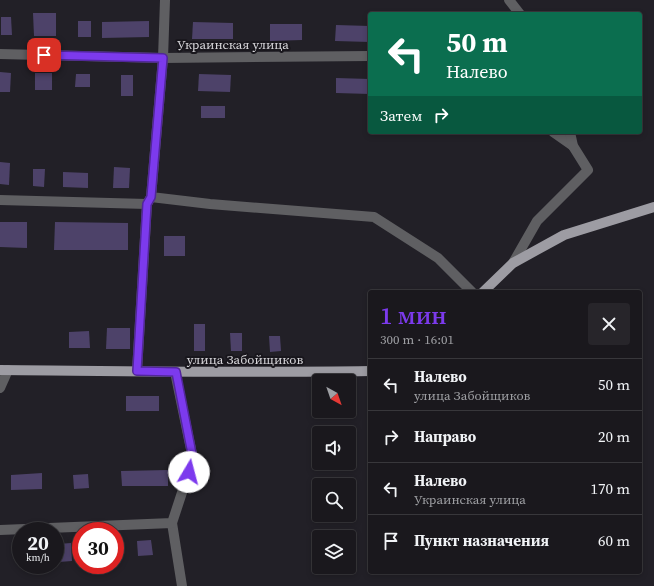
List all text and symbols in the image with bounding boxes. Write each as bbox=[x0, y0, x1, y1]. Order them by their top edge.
text: 50 m bbox=[446, 23, 508, 61]
icon: left bbox=[380, 28, 432, 80]
street label: Украинская улица bbox=[177, 36, 289, 53]
pin bbox=[27, 38, 61, 72]
icon: arrive bbox=[33, 44, 55, 66]
text: Налево bbox=[446, 59, 508, 84]
icon: right bbox=[430, 104, 452, 126]
text: Затем bbox=[380, 105, 422, 126]
text: 1 мин bbox=[380, 299, 447, 332]
button: close bbox=[588, 303, 630, 345]
text: 300 m · 16:01 bbox=[380, 331, 454, 348]
street label: улица Забойщиков bbox=[187, 351, 303, 368]
text: Налево bbox=[414, 366, 467, 387]
north arrow bbox=[312, 374, 356, 418]
map controls bbox=[312, 374, 356, 574]
icon: left bbox=[380, 374, 402, 396]
text: 50 m bbox=[598, 374, 630, 395]
text: улица Забойщиков bbox=[414, 387, 530, 404]
button: sound bbox=[312, 426, 356, 470]
icon: right bbox=[380, 426, 402, 448]
text: Направо bbox=[414, 426, 476, 447]
text: 20 m bbox=[598, 426, 630, 447]
position arrow bbox=[168, 451, 210, 493]
text: Налево bbox=[414, 470, 467, 491]
button: search bbox=[312, 478, 356, 522]
icon: left bbox=[380, 478, 402, 500]
text: 170 m bbox=[590, 478, 630, 499]
text: Украинская улица bbox=[414, 491, 526, 508]
speed limit sign: 30 bbox=[72, 522, 124, 574]
text: 20 bbox=[27, 529, 49, 557]
button: layers bbox=[312, 530, 356, 574]
icon: arrive bbox=[380, 530, 402, 552]
text: Пункт назначения bbox=[414, 530, 549, 551]
text: 60 m bbox=[598, 530, 630, 551]
text: km/h bbox=[26, 551, 50, 564]

